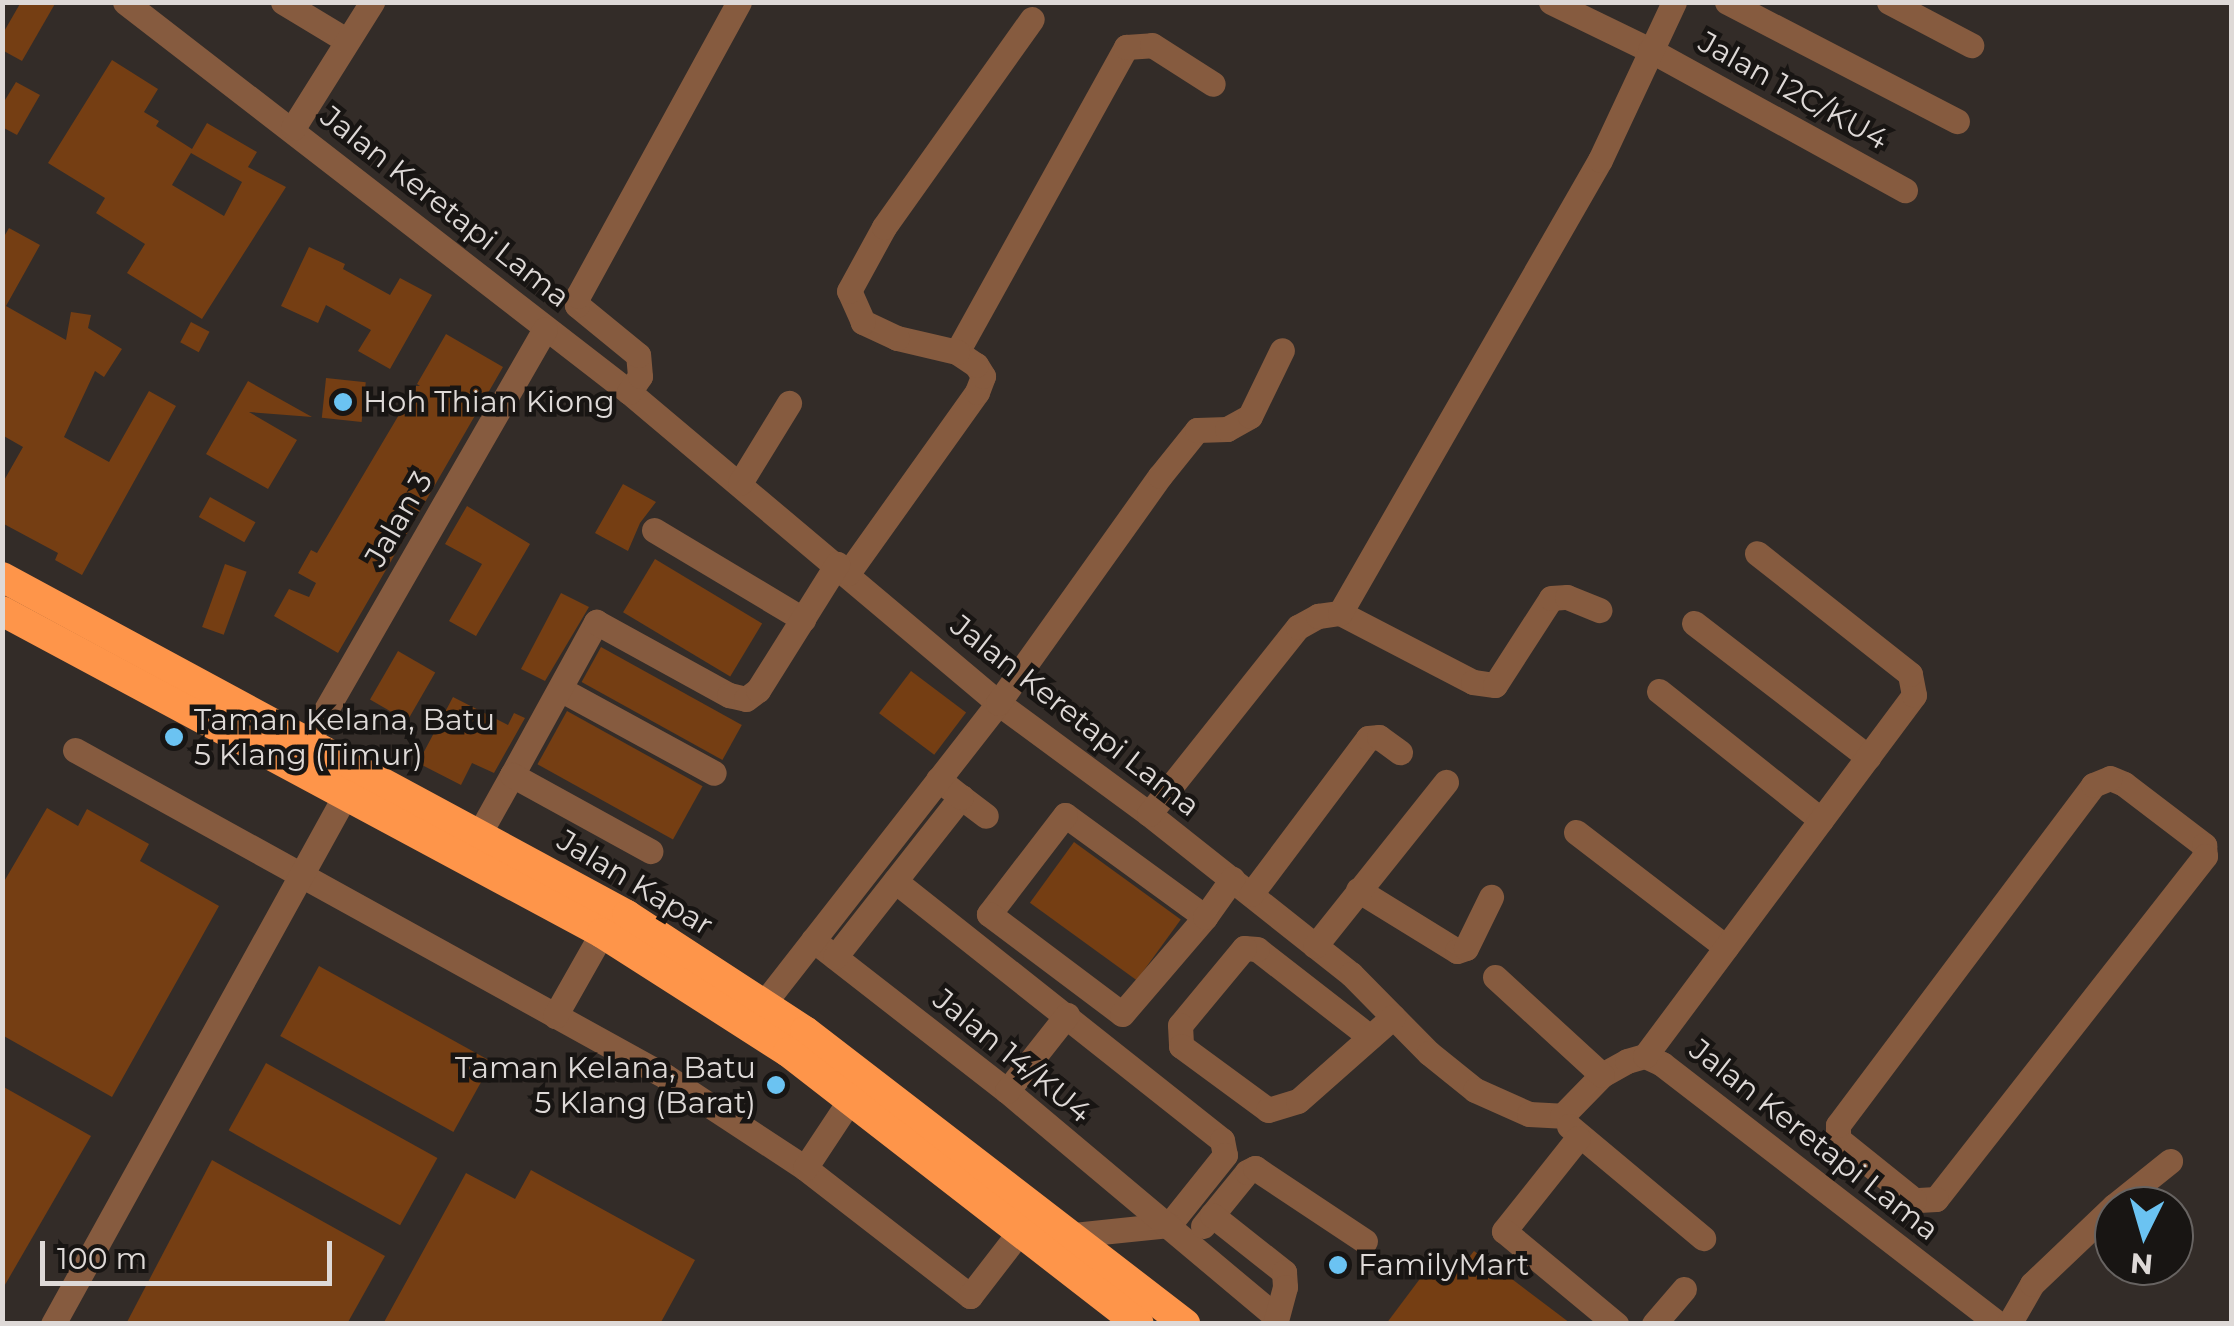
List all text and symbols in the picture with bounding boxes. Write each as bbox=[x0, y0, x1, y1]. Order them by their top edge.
street label: Jalan 12C/KU4 bbox=[1692, 24, 1894, 158]
street label: Jalan Keretapi Lama bbox=[314, 99, 576, 315]
place label: Hoh Thian Kiong bbox=[363, 384, 615, 420]
marker: Hoh Thian Kiong bbox=[332, 391, 354, 413]
street label: Jalan 3 bbox=[358, 465, 440, 573]
street label: Jalan Keretapi Lama bbox=[944, 608, 1206, 824]
place label: Taman Kelana, Batu 5 Klang (Timur) bbox=[194, 702, 495, 772]
marker: Taman Kelana, Batu 5 Klang (Timur) bbox=[163, 726, 185, 748]
street label: Jalan Kapar bbox=[551, 822, 719, 944]
street label: Jalan 14/KU4 bbox=[926, 981, 1098, 1131]
street label: Jalan Keretapi Lama bbox=[1683, 1032, 1945, 1248]
place label: Taman Kelana, Batu 5 Klang (Barat) bbox=[455, 1050, 756, 1120]
marker: Taman Kelana, Batu 5 Klang (Barat) bbox=[765, 1074, 787, 1096]
north arrow bbox=[2094, 1186, 2194, 1286]
scale bar bbox=[45, 1221, 338, 1283]
text: 100 m bbox=[57, 1240, 147, 1277]
text: N bbox=[2129, 1246, 2154, 1282]
place label: FamilyMart bbox=[1358, 1247, 1529, 1283]
marker: FamilyMart bbox=[1327, 1254, 1349, 1276]

